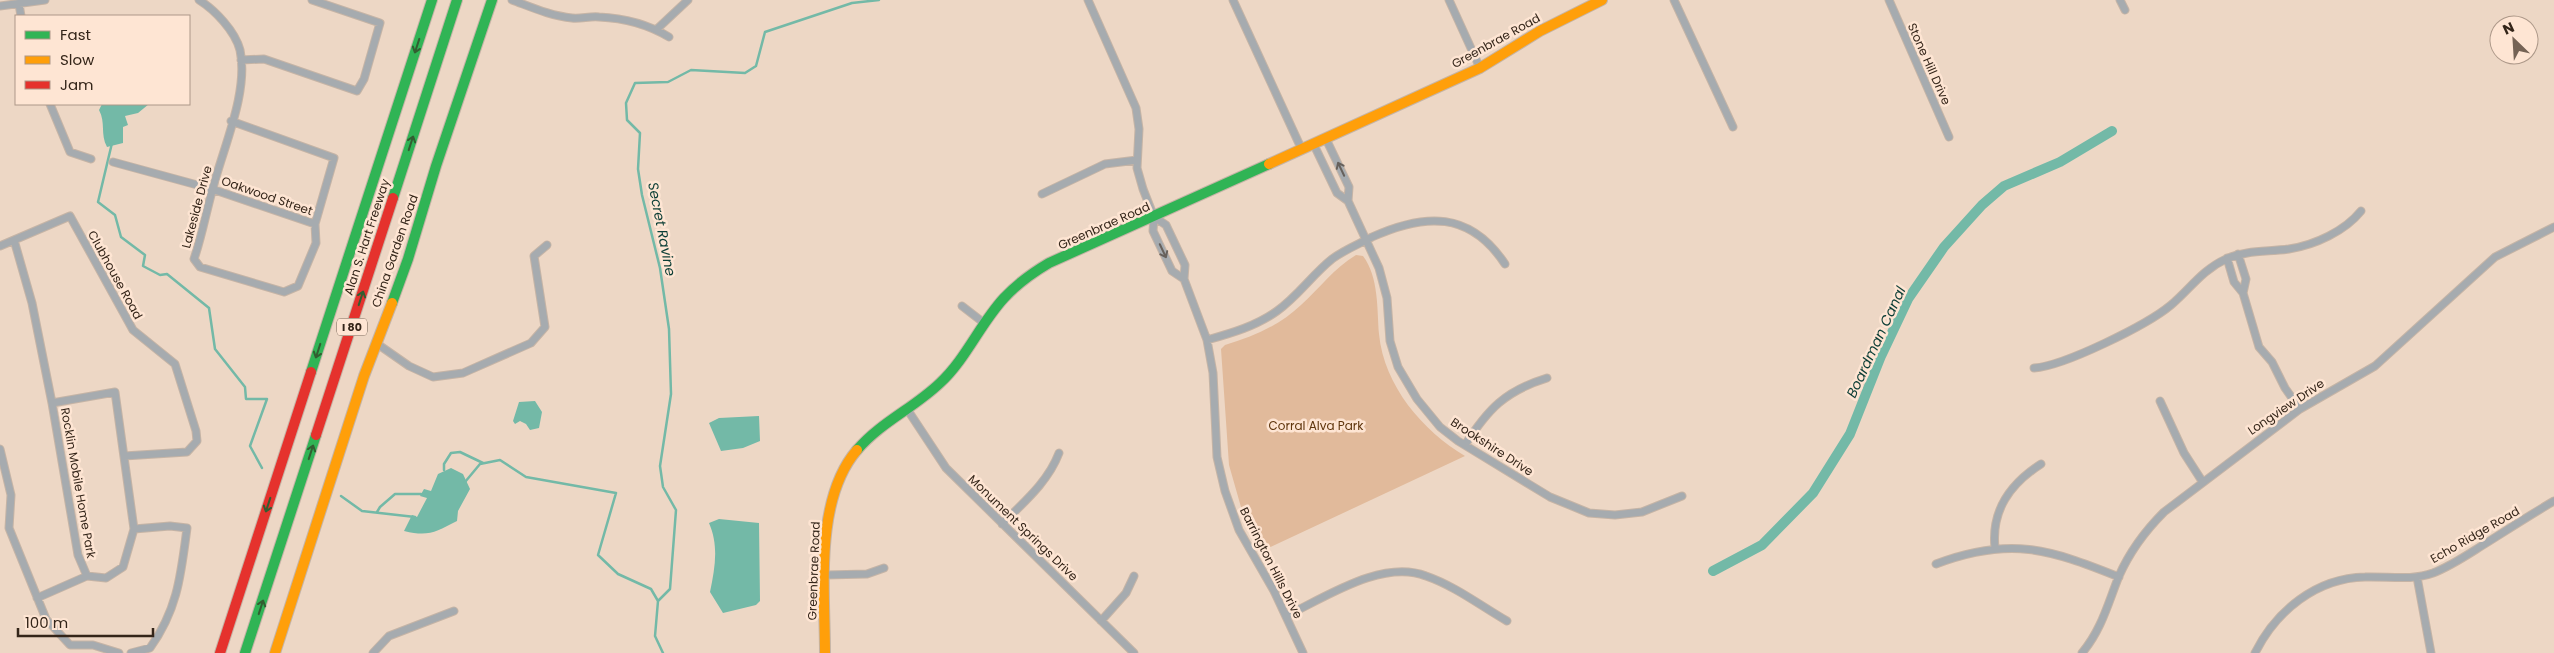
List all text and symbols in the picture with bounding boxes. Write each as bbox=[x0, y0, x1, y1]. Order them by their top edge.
street label: Greenbrae Road bbox=[1448, 9, 1543, 72]
legend bbox=[15, 15, 190, 105]
north arrow bbox=[2489, 15, 2539, 65]
text: N bbox=[2500, 17, 2518, 40]
street label: Stone Hill Drive bbox=[1904, 20, 1955, 107]
text: Fast bbox=[60, 24, 91, 45]
one-way arrow bbox=[412, 38, 421, 54]
text: Slow bbox=[60, 49, 95, 70]
text: Jam bbox=[60, 74, 94, 95]
one-way arrow bbox=[407, 136, 416, 151]
one-way arrow bbox=[1336, 162, 1345, 177]
street label: Lakeside Drive bbox=[177, 164, 216, 250]
street label: Oakwood Street bbox=[219, 172, 315, 219]
street label: Alan S. Hart Freeway bbox=[340, 176, 393, 297]
water label: Secret Ravine bbox=[643, 180, 681, 278]
street label: China Garden Road bbox=[367, 192, 422, 310]
street label: Greenbrae Road bbox=[1055, 198, 1152, 253]
street label: Clubhouse Road bbox=[84, 227, 147, 322]
one-way arrow bbox=[1158, 243, 1168, 258]
water label: Boardman Canal bbox=[1841, 283, 1911, 401]
one-way arrow bbox=[357, 290, 366, 306]
road number: I 80 bbox=[337, 318, 367, 336]
one-way arrow bbox=[313, 342, 323, 358]
street label: Longview Drive bbox=[2244, 375, 2327, 438]
street label: Rocklin Mobile Home Park bbox=[57, 406, 100, 560]
street label: Brookshire Drive bbox=[1448, 413, 1537, 480]
park label: Corral Alva Park bbox=[1269, 417, 1364, 434]
one-way arrow bbox=[306, 444, 316, 460]
street label: Monument Springs Drive bbox=[965, 471, 1082, 585]
one-way arrow bbox=[263, 497, 273, 513]
street label: Echo Ridge Road bbox=[2427, 502, 2522, 567]
street label: Barrington Hills Drive bbox=[1236, 504, 1307, 621]
street label: Greenbrae Road bbox=[803, 521, 824, 621]
one-way arrow bbox=[256, 599, 266, 615]
scale bar bbox=[18, 606, 152, 638]
text: 100 m bbox=[25, 612, 68, 633]

